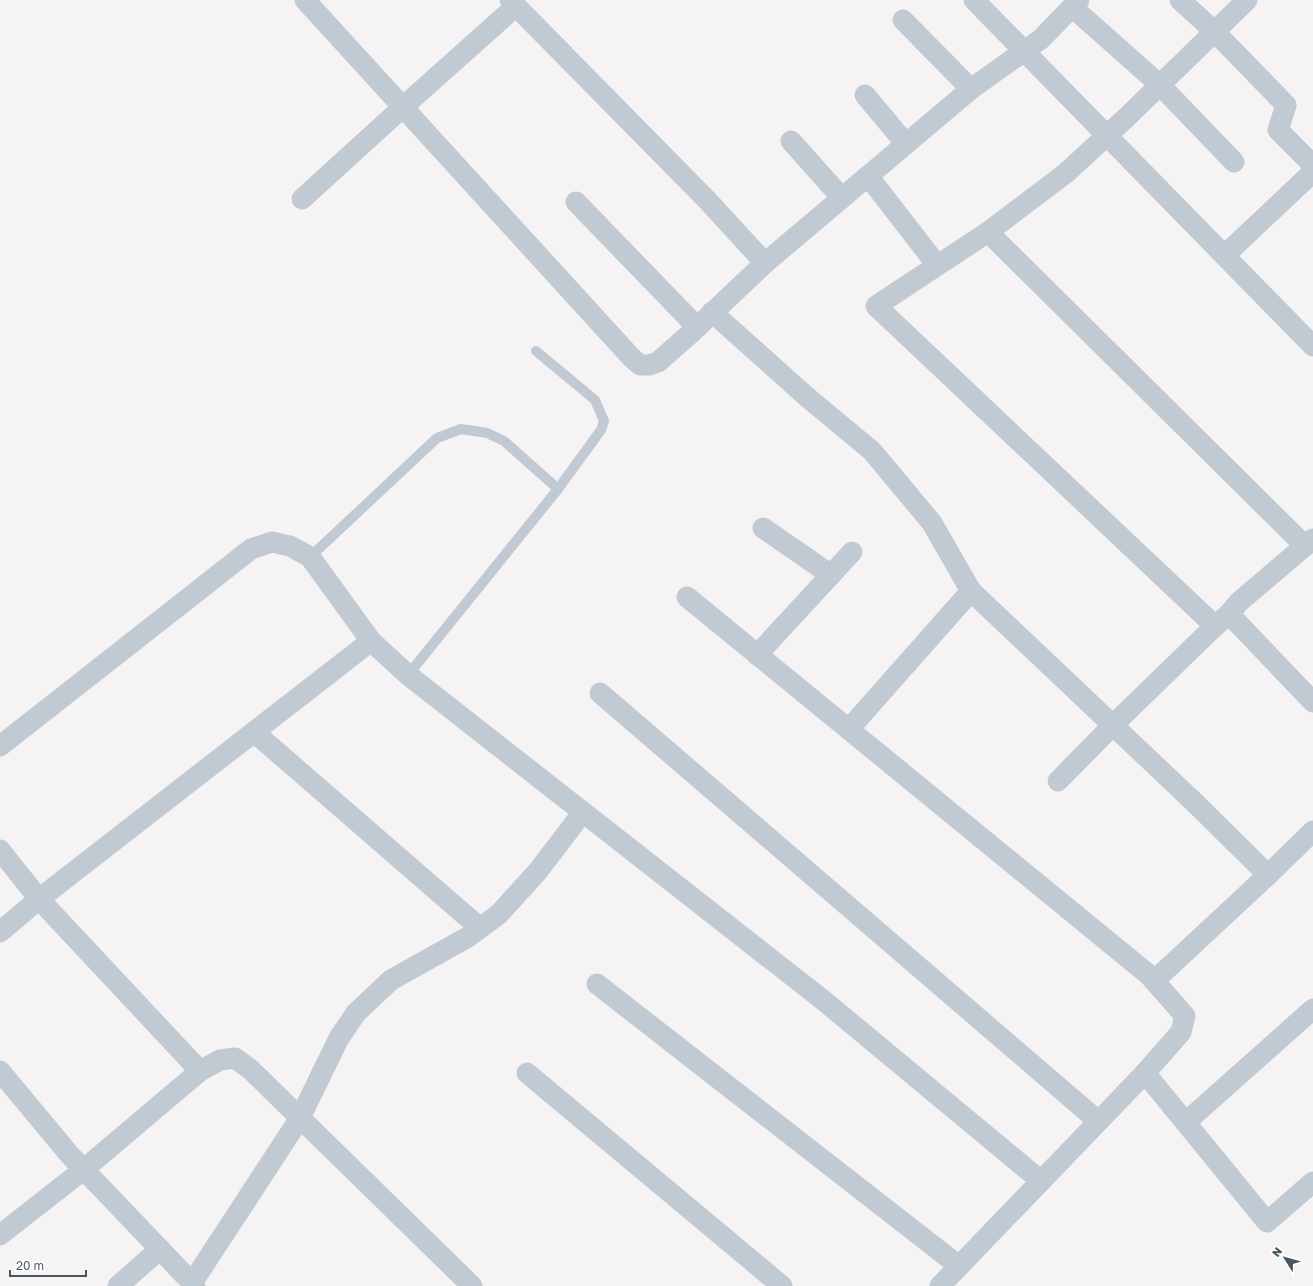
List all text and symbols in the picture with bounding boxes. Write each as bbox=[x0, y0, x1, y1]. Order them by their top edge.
north arrow bbox=[1265, 1238, 1305, 1278]
text: N bbox=[1269, 1244, 1284, 1259]
scale bar bbox=[10, 1252, 86, 1278]
text: 20 m bbox=[16, 1258, 44, 1273]

